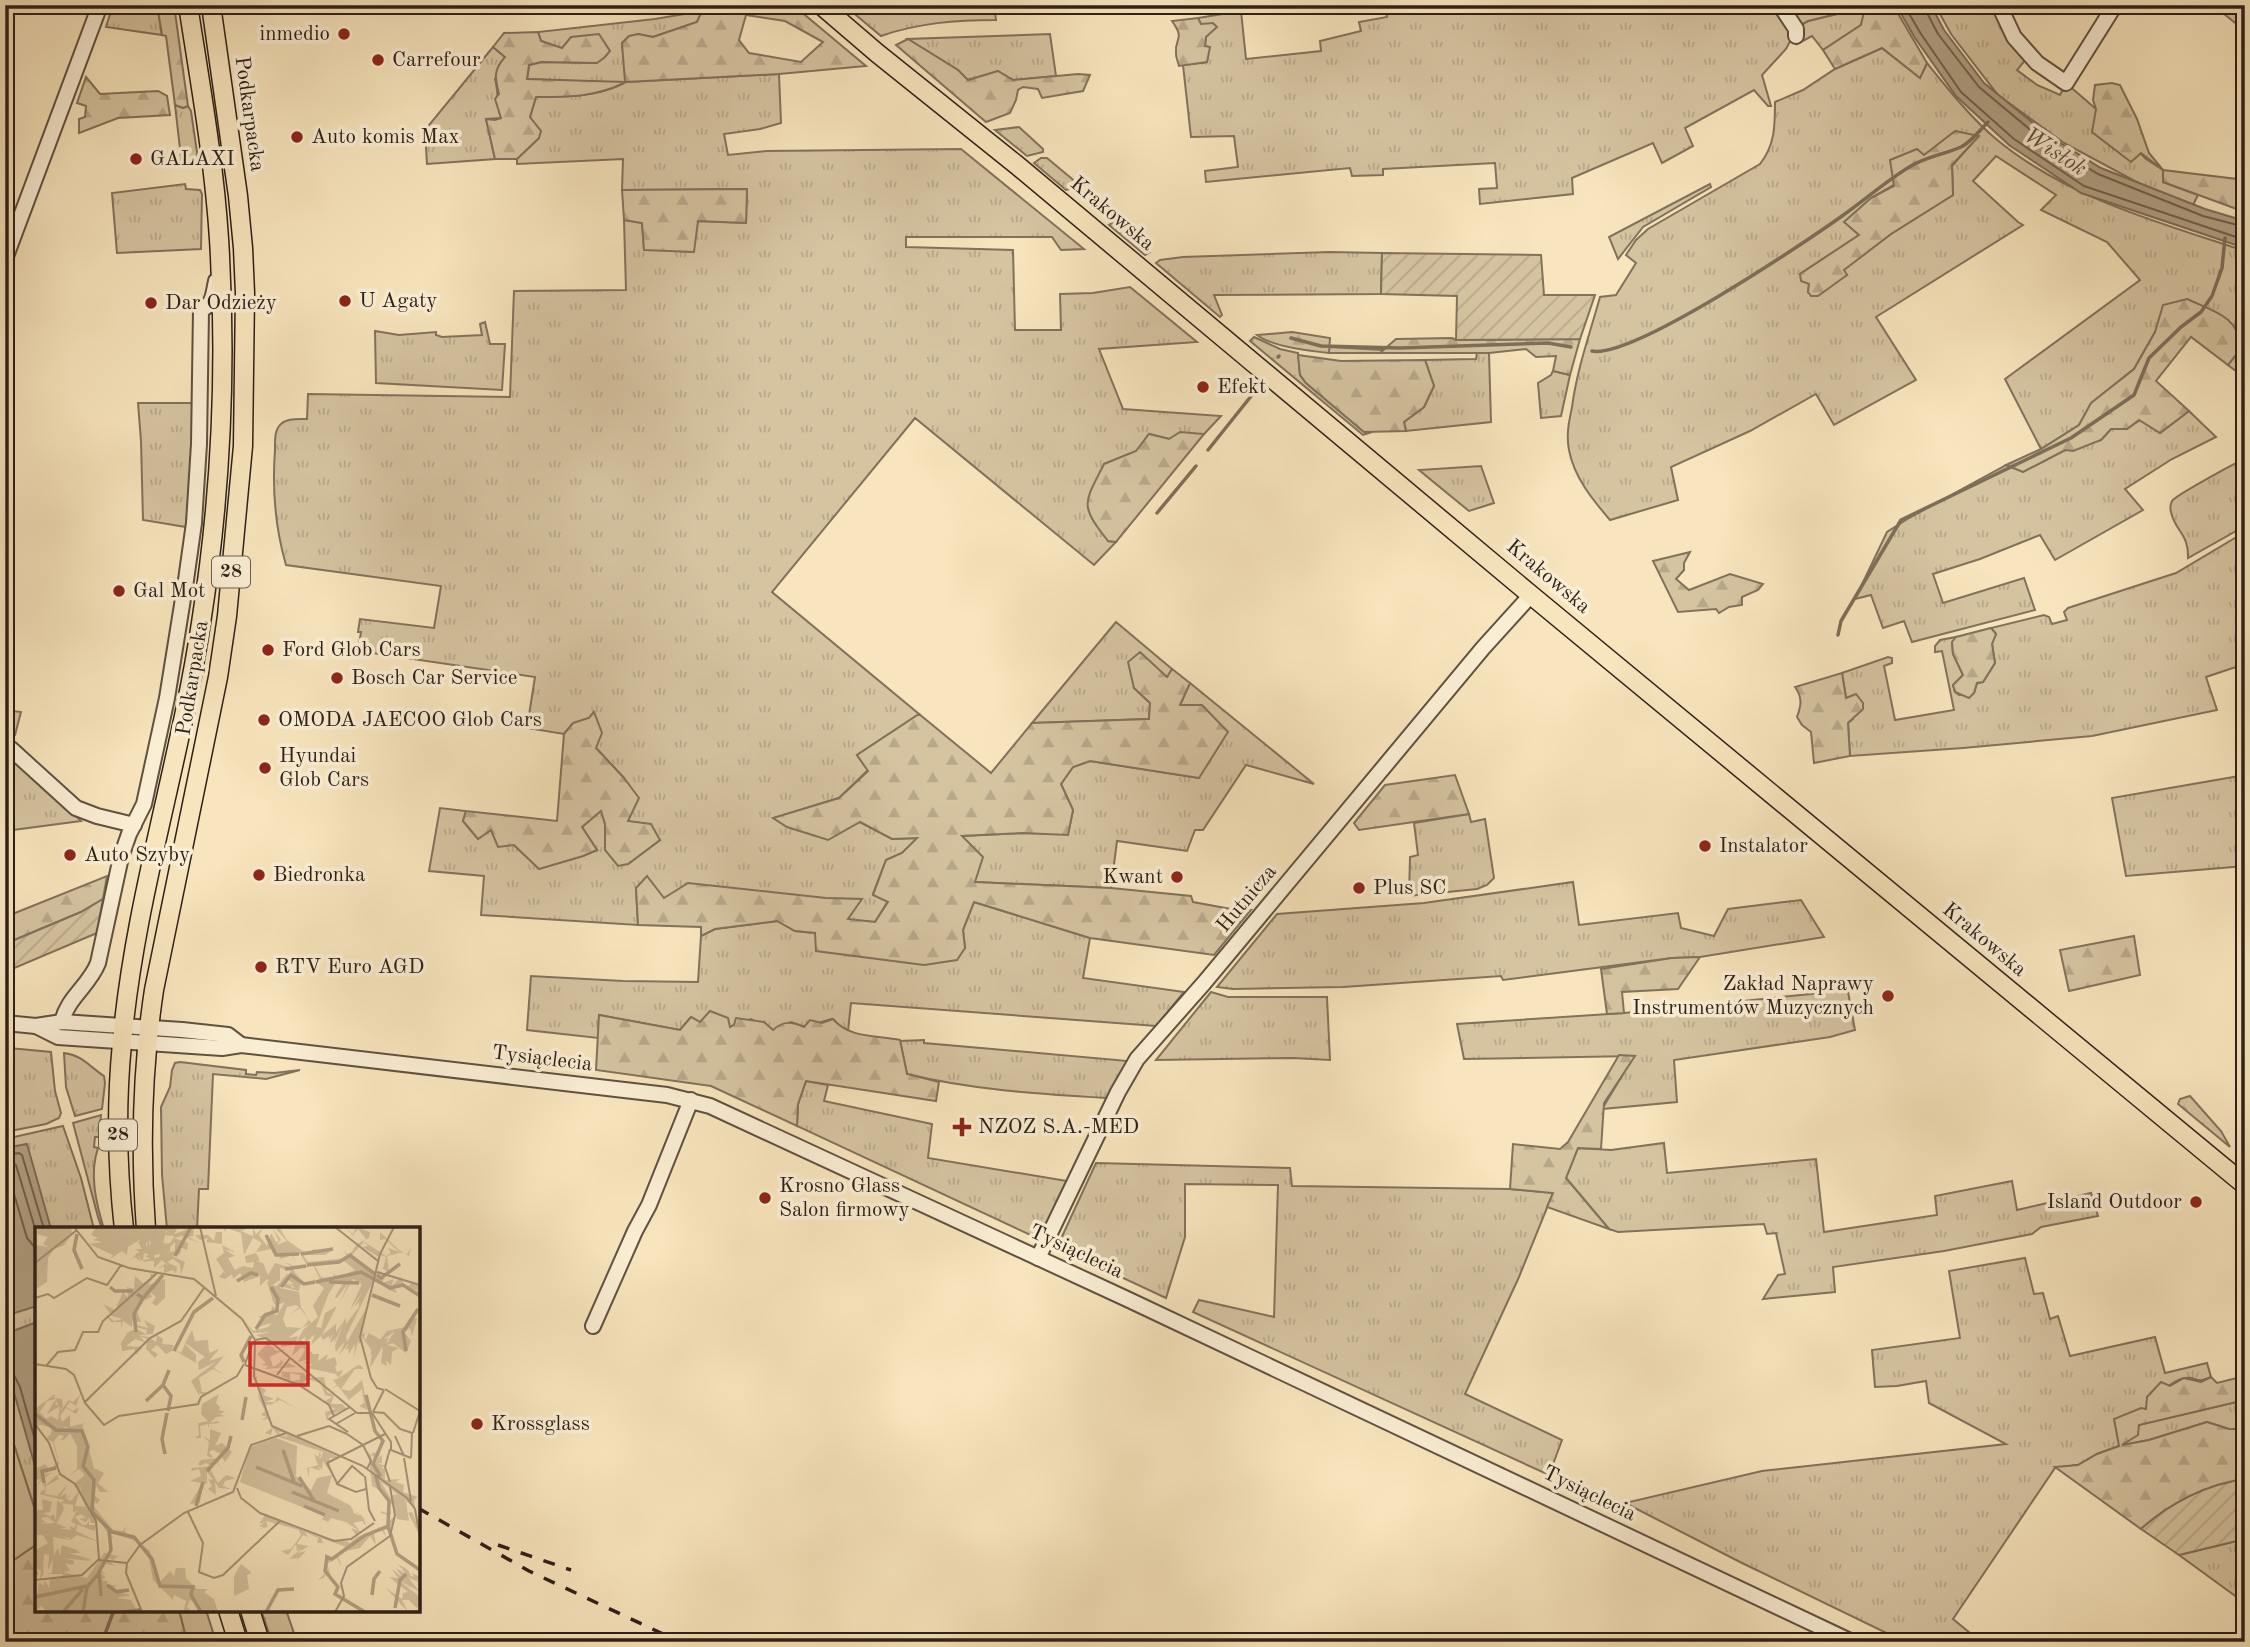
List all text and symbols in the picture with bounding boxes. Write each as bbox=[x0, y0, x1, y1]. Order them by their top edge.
place label: inmedio bbox=[260, 24, 330, 45]
marker: inmedio bbox=[336, 26, 352, 42]
place label: Carrefour bbox=[392, 50, 481, 71]
marker: Carrefour bbox=[370, 52, 386, 68]
street label: Podkarpacka bbox=[231, 55, 267, 173]
water label: Wisłok bbox=[2019, 123, 2091, 181]
place label: Auto komis Max bbox=[311, 127, 460, 148]
marker: Auto komis Max bbox=[289, 129, 305, 145]
place label: GALAXI bbox=[150, 149, 235, 170]
marker: GALAXI bbox=[128, 151, 144, 167]
street label: Krakowska bbox=[1066, 173, 1158, 255]
place label: U Agaty bbox=[359, 291, 438, 312]
place label: Dar Odzieży bbox=[165, 293, 277, 314]
marker: U Agaty bbox=[337, 293, 353, 309]
marker: Dar Odzieży bbox=[143, 295, 159, 311]
place label: Efekt bbox=[1217, 377, 1266, 398]
marker: Efekt bbox=[1195, 379, 1211, 395]
street label: Krakowska bbox=[1502, 536, 1594, 618]
road number: 28 bbox=[212, 556, 250, 587]
place label: Gal Mot bbox=[133, 581, 205, 602]
marker: Gal Mot bbox=[111, 583, 127, 599]
street label: Podkarpacka bbox=[174, 619, 212, 737]
place label: Ford Glob Cars bbox=[282, 640, 421, 661]
marker: Ford Glob Cars bbox=[260, 642, 276, 658]
place label: Bosch Car Service bbox=[351, 668, 517, 689]
marker: Bosch Car Service bbox=[329, 670, 345, 686]
place label: OMODA JAECOO Glob Cars bbox=[278, 710, 542, 731]
marker: OMODA JAECOO Glob Cars bbox=[256, 712, 272, 728]
place label: Hyundai Glob Cars bbox=[279, 746, 369, 791]
marker: Hyundai Glob Cars bbox=[257, 760, 273, 776]
place label: Instalator bbox=[1719, 836, 1808, 857]
marker: Instalator bbox=[1697, 838, 1713, 854]
place label: Auto Szyby bbox=[84, 845, 190, 866]
marker: Auto Szyby bbox=[62, 847, 78, 863]
street label: Hutnicza bbox=[1213, 861, 1281, 937]
place label: Biedronka bbox=[273, 865, 365, 886]
marker: Biedronka bbox=[251, 867, 267, 883]
place label: Kwant bbox=[1102, 867, 1163, 888]
marker: Kwant bbox=[1169, 869, 1185, 885]
place label: Plus SC bbox=[1373, 878, 1446, 899]
marker: Plus SC bbox=[1351, 880, 1367, 896]
street label: Krakowska bbox=[1938, 899, 2030, 981]
place label: RTV Euro AGD bbox=[275, 957, 424, 978]
marker: RTV Euro AGD bbox=[253, 959, 269, 975]
place label: Zakład Naprawy Instrumentów Muzycznych bbox=[1632, 974, 1874, 1019]
marker: Zakład Naprawy Instrumentów Muzycznych bbox=[1880, 988, 1896, 1004]
street label: Tysiąclecia bbox=[491, 1042, 593, 1076]
marker: NZOZ S.A.-MED bbox=[952, 1117, 972, 1137]
place label: NZOZ S.A.-MED bbox=[978, 1117, 1139, 1138]
road number: 28 bbox=[99, 1120, 137, 1150]
place label: Krosno Glass Salon firmowy bbox=[779, 1176, 910, 1221]
marker: Krosno Glass Salon firmowy bbox=[757, 1190, 773, 1206]
place label: Island Outdoor bbox=[2047, 1192, 2182, 1213]
marker: Island Outdoor bbox=[2188, 1194, 2204, 1210]
street label: Tysiąclecia bbox=[1026, 1221, 1126, 1283]
inset map bbox=[35, 1227, 420, 1612]
place label: Krossglass bbox=[491, 1414, 590, 1435]
marker: Krossglass bbox=[469, 1416, 485, 1432]
street label: Tysiąclecia bbox=[1539, 1462, 1639, 1526]

